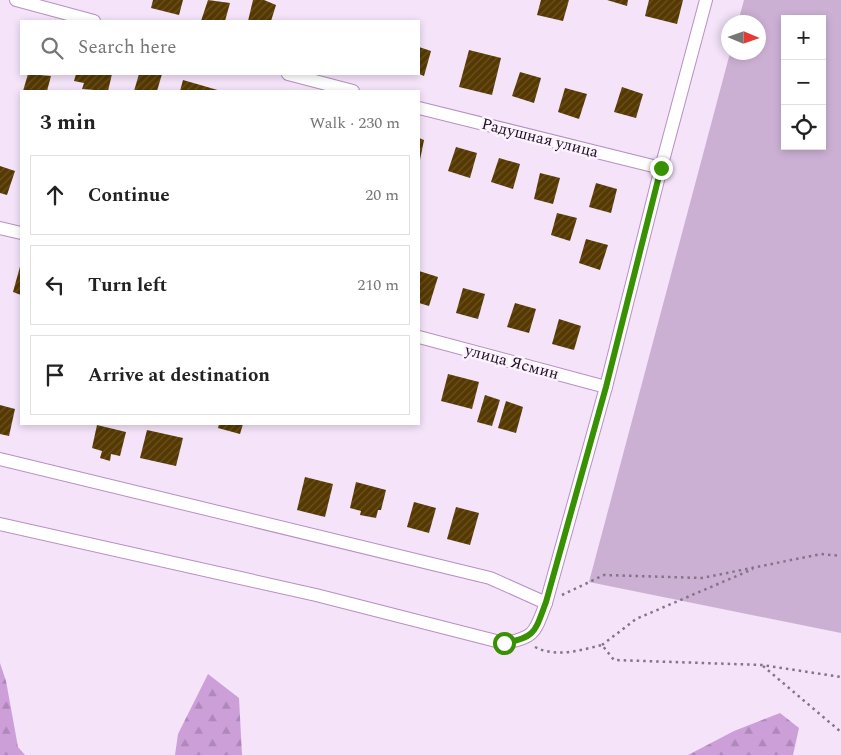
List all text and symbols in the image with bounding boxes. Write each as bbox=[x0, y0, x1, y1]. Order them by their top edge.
north arrow bbox=[721, 15, 766, 60]
map controls bbox=[781, 15, 826, 150]
button: + bbox=[781, 15, 826, 60]
search box bbox=[20, 20, 420, 75]
text: Search here bbox=[78, 33, 177, 62]
icon: search bbox=[38, 34, 66, 62]
button: − bbox=[781, 60, 826, 105]
button: locate bbox=[781, 105, 826, 150]
text: 3 min bbox=[40, 107, 96, 139]
text: Walk · 230 m bbox=[309, 111, 400, 135]
street label: Радушная улица bbox=[479, 112, 601, 164]
route end bbox=[650, 157, 673, 180]
icon: ahead bbox=[41, 181, 69, 209]
text: Continue bbox=[88, 181, 170, 210]
text: 20 m bbox=[365, 183, 399, 207]
icon: left bbox=[41, 271, 69, 299]
text: Turn left bbox=[88, 271, 167, 300]
text: 210 m bbox=[357, 273, 399, 297]
street label: улица Ясмин bbox=[461, 338, 562, 386]
icon: arrive bbox=[41, 361, 69, 389]
text: Arrive at destination bbox=[88, 361, 270, 390]
route start bbox=[493, 632, 516, 655]

